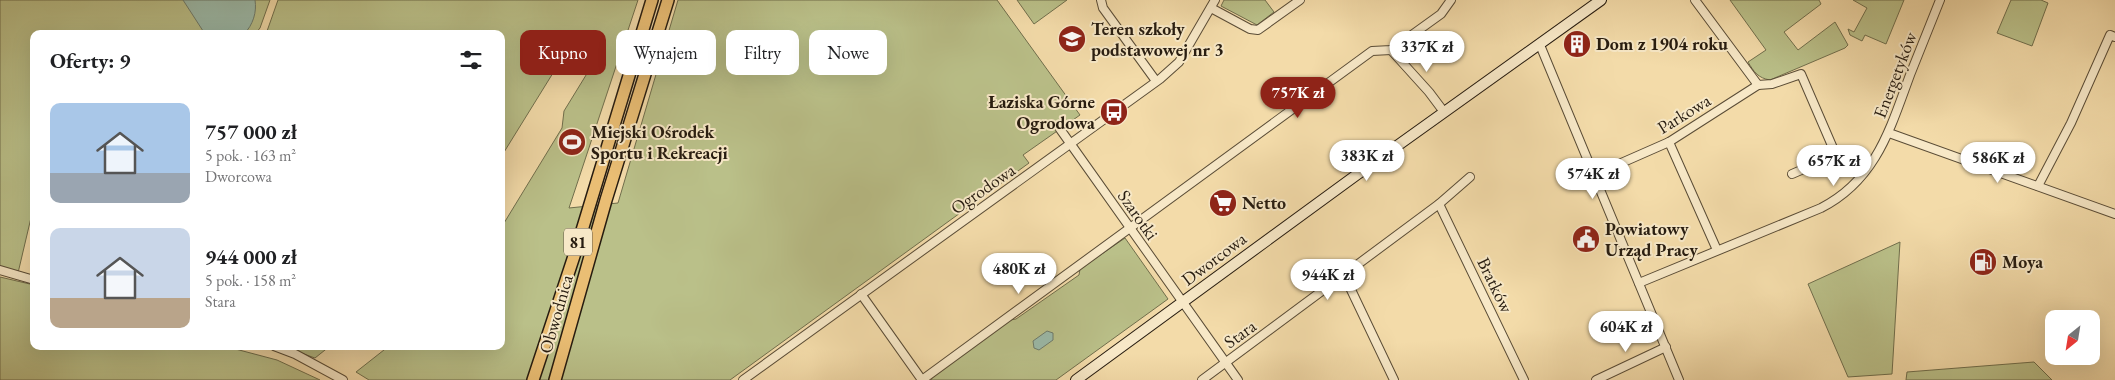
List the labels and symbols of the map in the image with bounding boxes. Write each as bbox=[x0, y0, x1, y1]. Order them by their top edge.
place label: Teren szkoły podstawowej nr 3 bbox=[1091, 17, 1224, 61]
school or university icon: Teren szkoły podstawowej nr 3 bbox=[1057, 24, 1087, 54]
street label: Energetyków bbox=[1868, 28, 1922, 121]
building icon: Dom z 1904 roku bbox=[1562, 29, 1592, 59]
pin: 337K zł bbox=[1381, 30, 1473, 73]
place label: Dom z 1904 roku bbox=[1596, 32, 1728, 55]
pin: 757K zł bbox=[1252, 76, 1344, 119]
street label: Parkowa bbox=[1653, 88, 1715, 139]
place label: Łaziska Górne Ogrodowa bbox=[988, 90, 1095, 134]
bus stop icon: Łaziska Górne Ogrodowa bbox=[1099, 97, 1129, 127]
place label: Miejski Ośrodek Sportu i Rekreacji bbox=[591, 120, 729, 164]
sports icon: Miejski Ośrodek Sportu i Rekreacji bbox=[557, 127, 587, 157]
pin: 383K zł bbox=[1321, 140, 1413, 182]
pin: 586K zł bbox=[1952, 142, 2044, 184]
pin: 657K zł bbox=[1788, 144, 1880, 187]
street label: Ogrodowa bbox=[946, 158, 1020, 219]
pin: 574K zł bbox=[1547, 158, 1639, 200]
street label: Szarotki bbox=[1113, 185, 1164, 245]
supermarket icon: Netto bbox=[1208, 188, 1238, 218]
place label: Netto bbox=[1242, 191, 1286, 214]
place label: Powiatowy Urząd Pracy bbox=[1605, 217, 1698, 261]
public building icon: Powiatowy Urząd Pracy bbox=[1571, 224, 1601, 254]
street label: Dworcowa bbox=[1177, 226, 1251, 290]
road number: 81 bbox=[564, 228, 592, 256]
fuel station icon: Moya bbox=[1968, 247, 1998, 277]
place label: Moya bbox=[2002, 250, 2043, 273]
pin: 480K zł bbox=[973, 252, 1065, 295]
street label: Bratków bbox=[1472, 253, 1519, 317]
pin: 944K zł bbox=[1282, 258, 1374, 301]
street label: Obwodnica bbox=[533, 271, 578, 356]
pin: 604K zł bbox=[1580, 310, 1672, 353]
north arrow bbox=[2045, 310, 2100, 365]
street label: Stara bbox=[1219, 314, 1261, 353]

